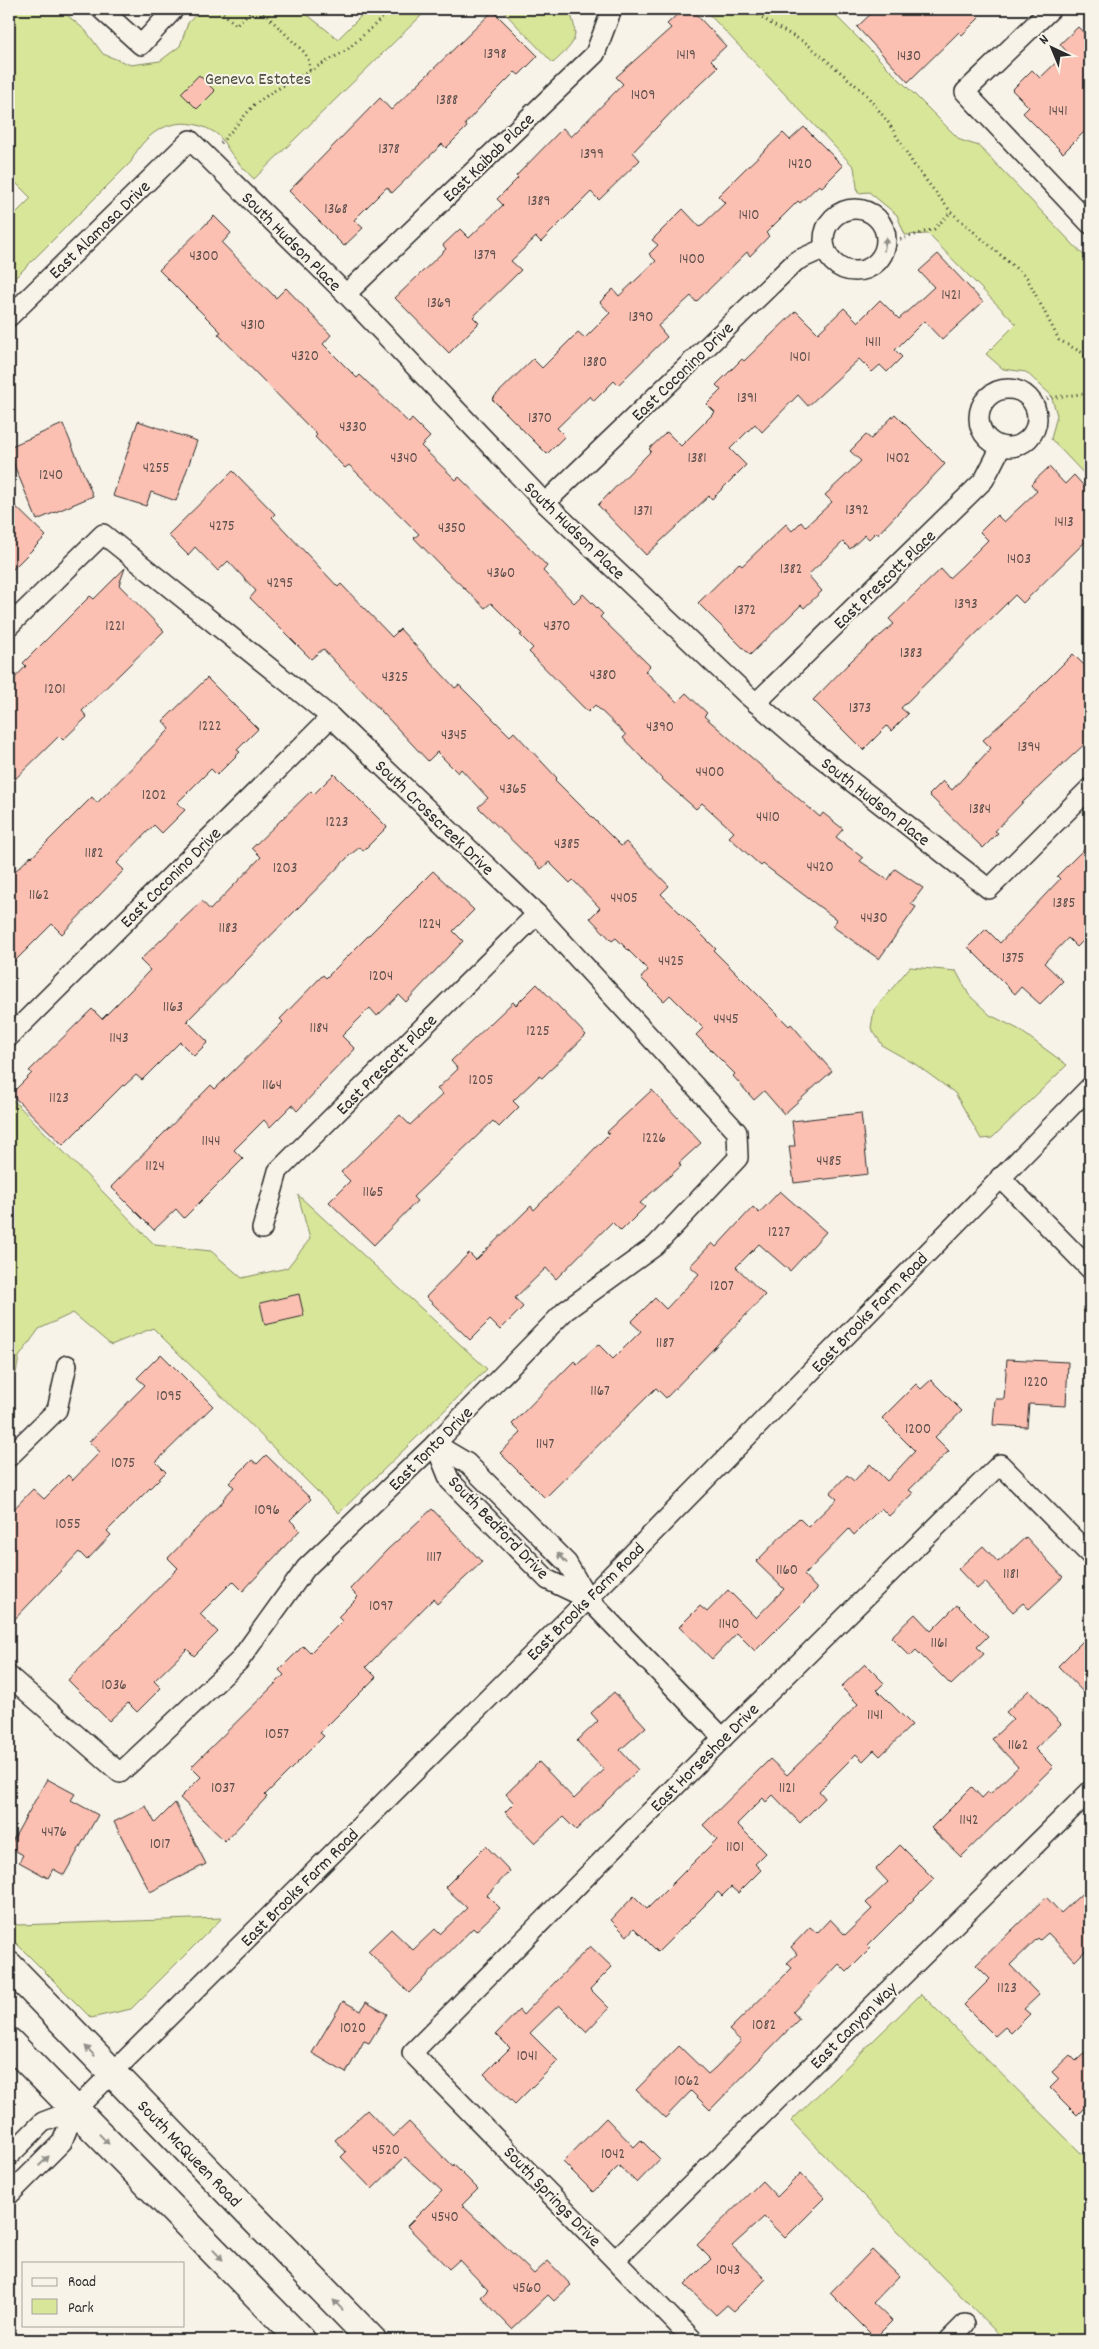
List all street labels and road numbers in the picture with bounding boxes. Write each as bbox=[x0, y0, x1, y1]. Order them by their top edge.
street label: East Kaibab Place bbox=[438, 108, 541, 209]
street label: East Alamosa Drive bbox=[44, 176, 157, 286]
street label: South Hudson Place bbox=[235, 187, 346, 298]
street label: East Coconino Drive bbox=[627, 317, 741, 428]
street label: South Hudson Place bbox=[517, 477, 630, 587]
street label: East Prescott Place bbox=[829, 525, 943, 636]
street label: South Hudson Place bbox=[815, 752, 934, 854]
street label: South Crosscreek Drive bbox=[368, 755, 499, 883]
street label: East Coconino Drive bbox=[116, 823, 228, 935]
street label: East Prescott Place bbox=[332, 1009, 444, 1122]
street label: East Brooks Farm Road bbox=[807, 1248, 935, 1379]
street label: East Tonto Drive bbox=[384, 1402, 480, 1498]
street label: South Bedford Drive bbox=[441, 1471, 553, 1586]
street label: East Brooks Farm Road bbox=[522, 1538, 652, 1668]
street label: East Horseshoe Drive bbox=[646, 1699, 766, 1819]
street label: East Brooks Farm Road bbox=[236, 1824, 366, 1954]
street label: East Canyon Way bbox=[805, 1977, 905, 2076]
street label: South McQueen Road bbox=[130, 2095, 246, 2214]
street label: South Springs Drive bbox=[497, 2142, 606, 2254]

